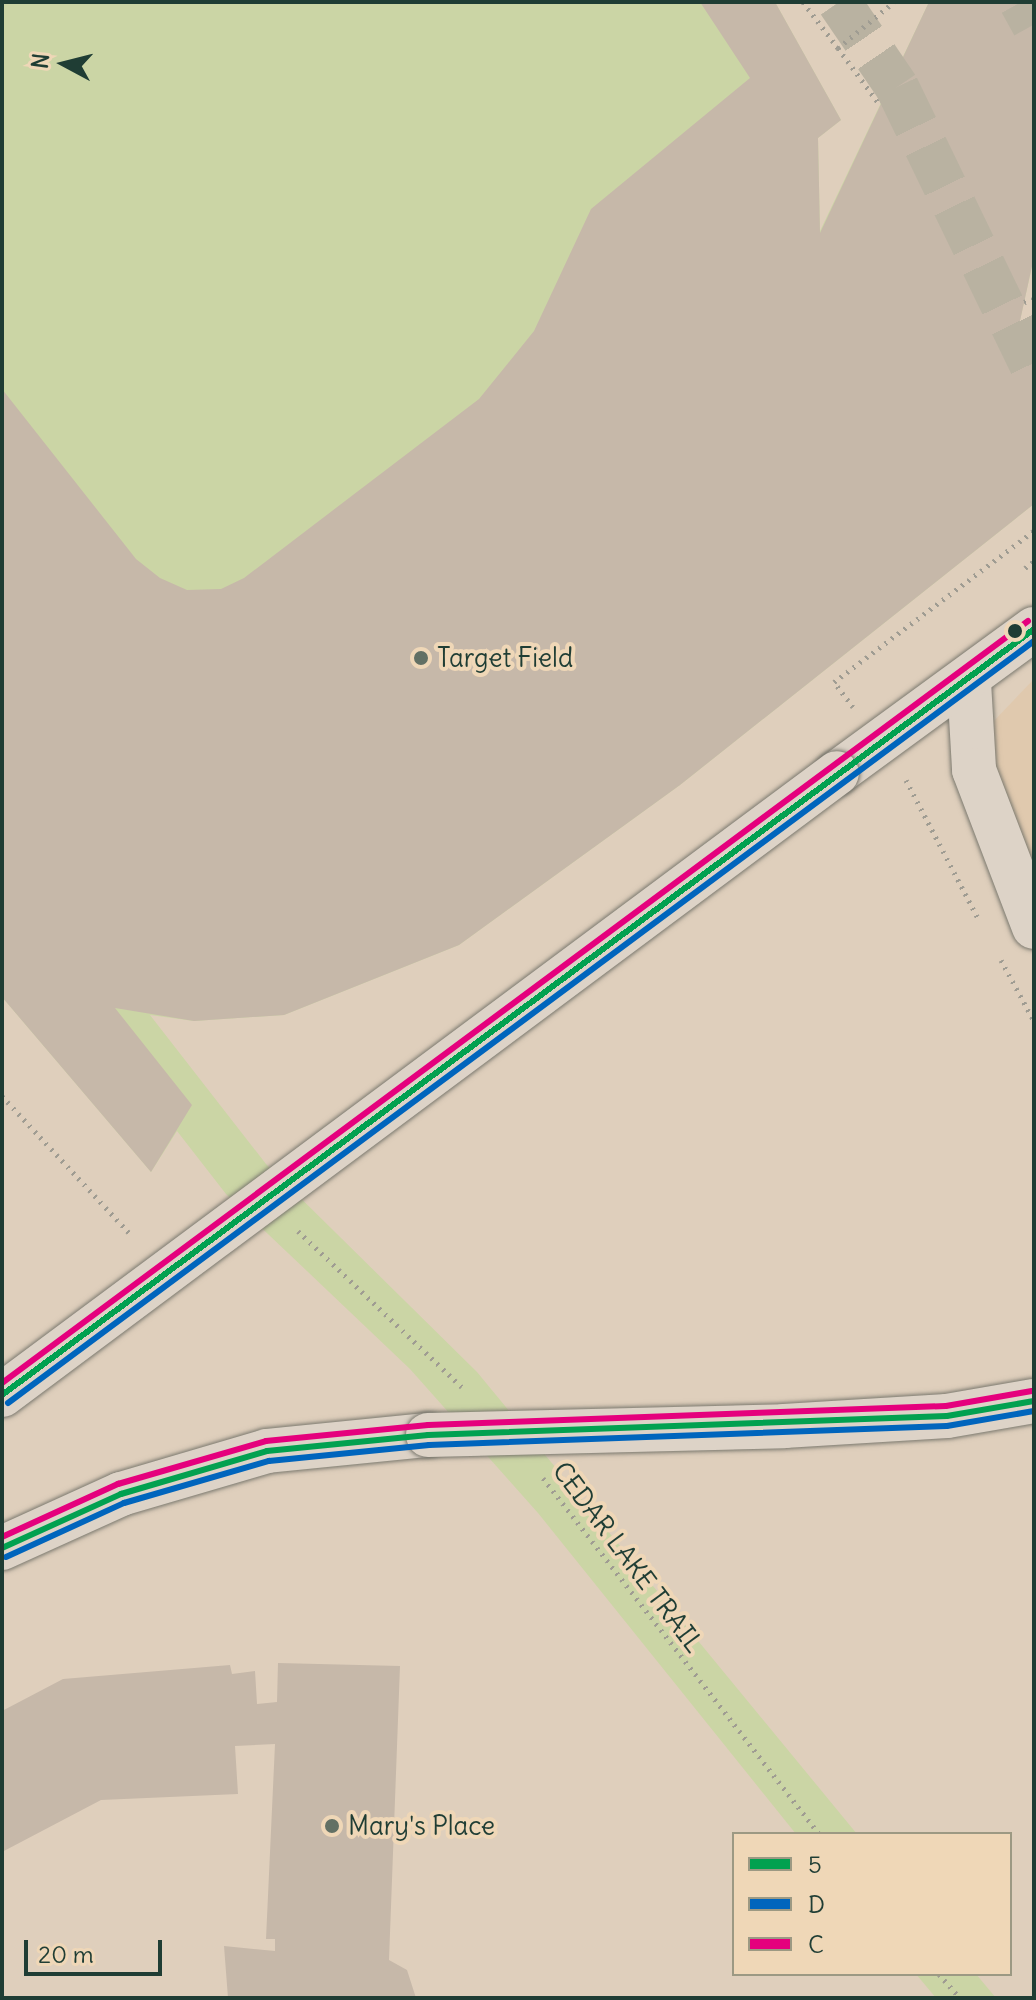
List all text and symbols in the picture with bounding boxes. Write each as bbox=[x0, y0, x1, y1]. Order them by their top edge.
north arrow bbox=[24, 24, 104, 104]
text: N bbox=[25, 52, 55, 70]
unlabelled marker bbox=[1007, 623, 1023, 639]
place label: Target Field bbox=[437, 642, 573, 674]
marker: Target Field bbox=[412, 649, 430, 667]
street label: CEDAR LAKE TRAIL bbox=[546, 1456, 710, 1658]
place label: Mary's Place bbox=[348, 1810, 495, 1842]
marker: Mary's Place bbox=[323, 1817, 341, 1835]
legend bbox=[732, 1832, 1012, 1976]
text: 5 bbox=[808, 1849, 822, 1879]
text: D bbox=[808, 1889, 825, 1919]
scale bar bbox=[28, 1924, 166, 1974]
text: C bbox=[808, 1929, 824, 1959]
text: 20 m bbox=[38, 1939, 94, 1969]

